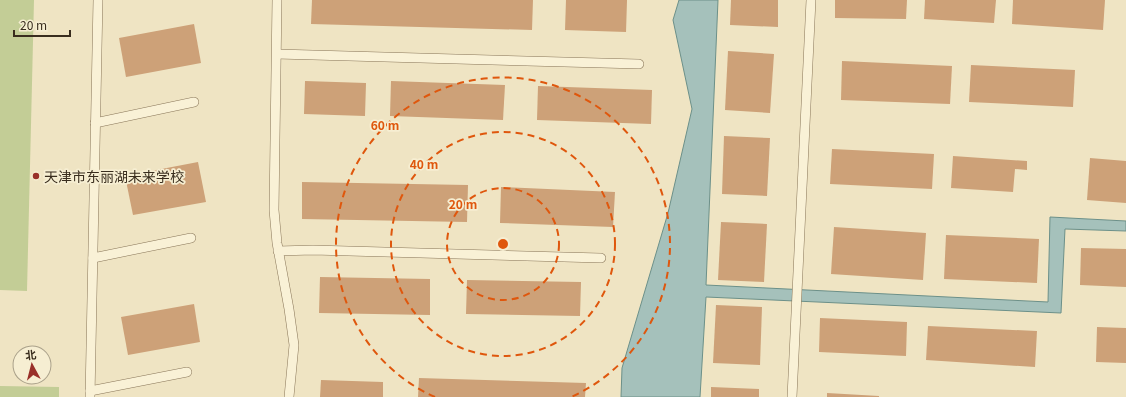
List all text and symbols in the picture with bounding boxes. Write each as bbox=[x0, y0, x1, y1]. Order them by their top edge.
scale bar bbox=[14, 12, 70, 38]
text: 20 m bbox=[20, 16, 47, 33]
text: 60 m bbox=[371, 116, 399, 133]
text: 40 m bbox=[410, 155, 438, 172]
place label: 天津市东丽湖未来学校 bbox=[44, 166, 184, 186]
marker: 天津市东丽湖未来学校 bbox=[31, 171, 41, 181]
text: 20 m bbox=[449, 195, 477, 212]
centre of rings bbox=[496, 237, 510, 251]
north arrow bbox=[12, 345, 52, 385]
text: 北 bbox=[24, 345, 37, 363]

